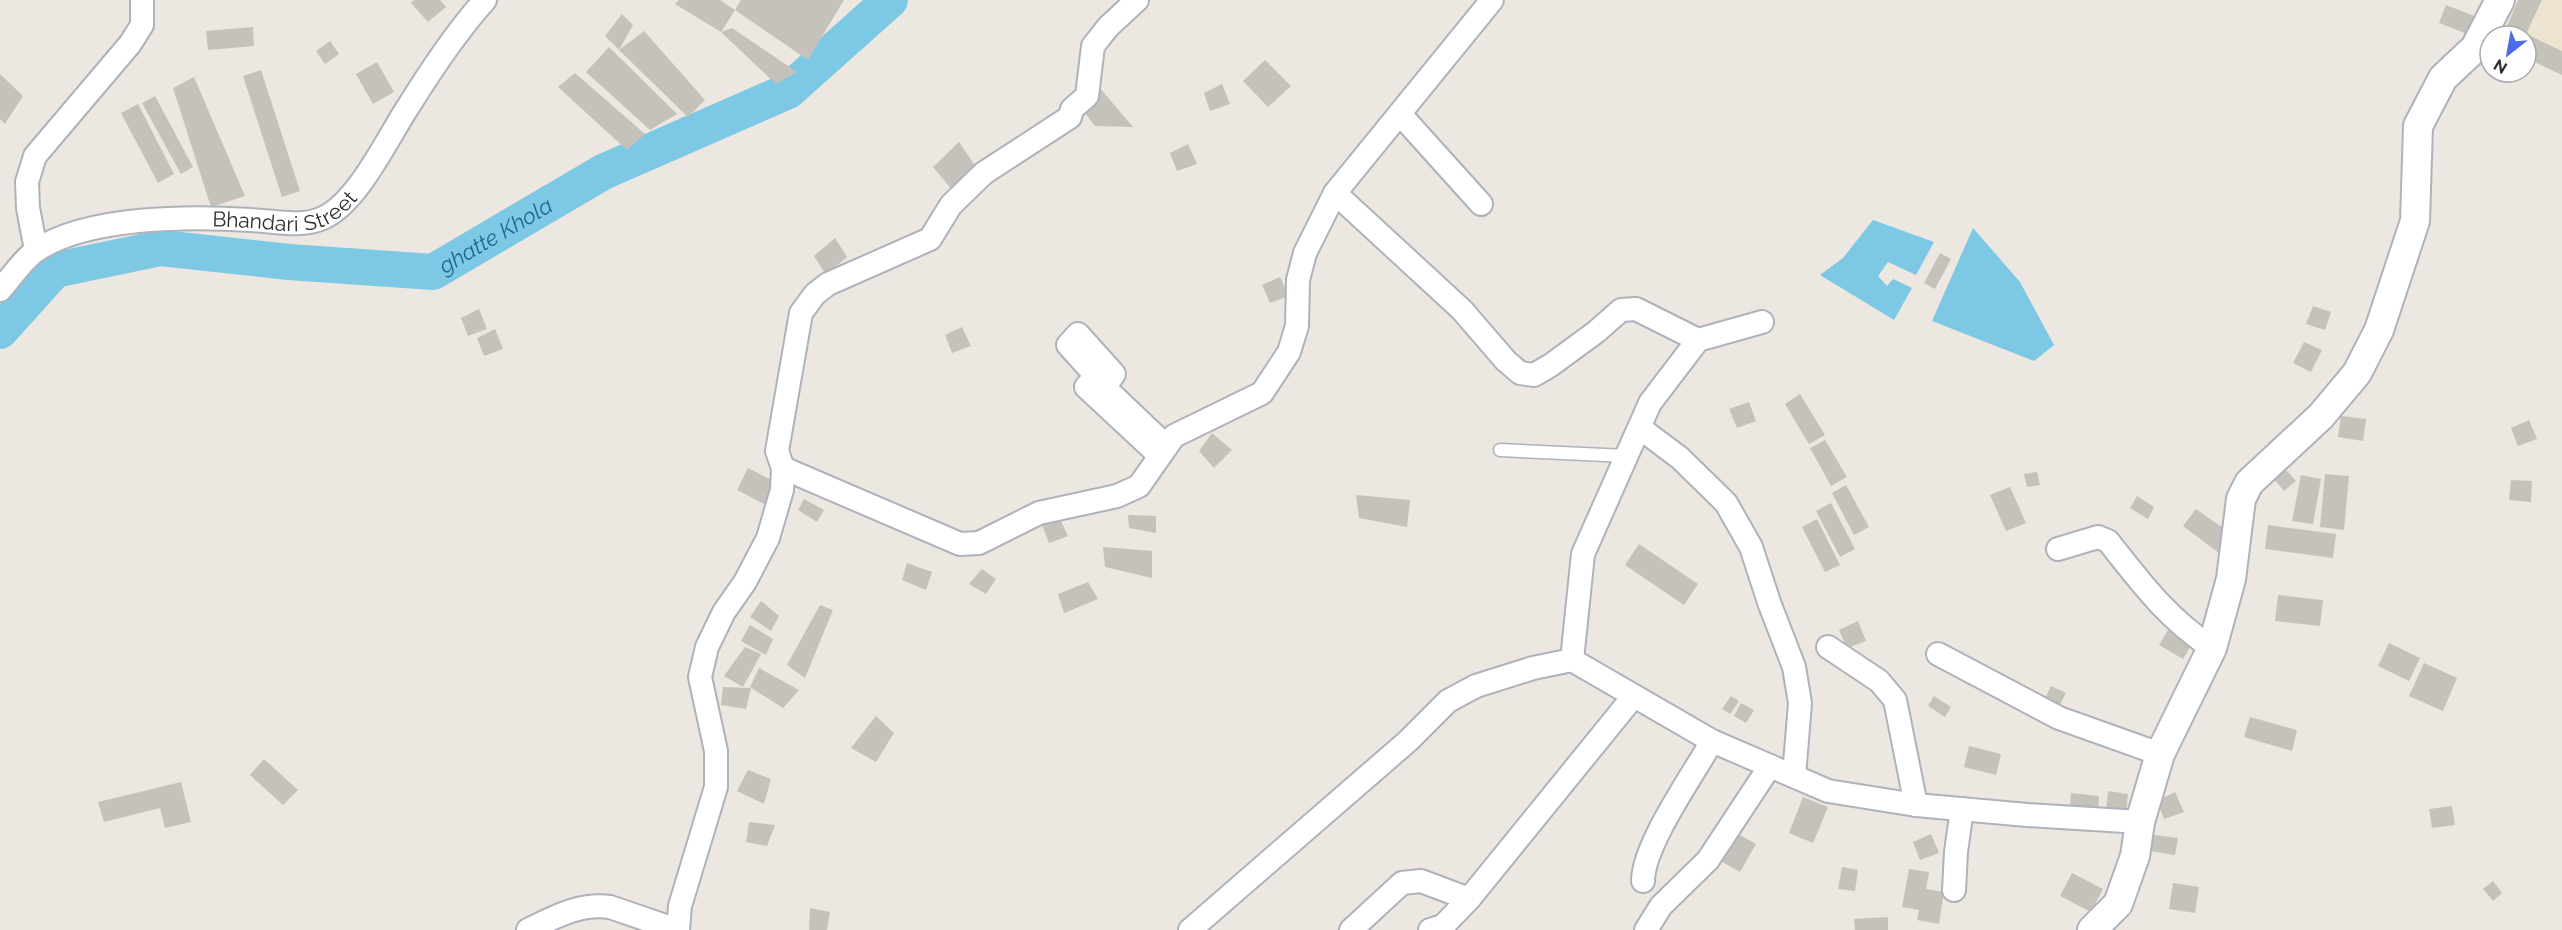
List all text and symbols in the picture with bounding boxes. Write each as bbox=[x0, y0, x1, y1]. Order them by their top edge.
north arrow bbox=[2478, 24, 2538, 84]
text: N bbox=[2490, 55, 2511, 78]
street label: Bhandari Street bbox=[212, 185, 362, 236]
water label: ghatte Khola bbox=[433, 192, 557, 279]

